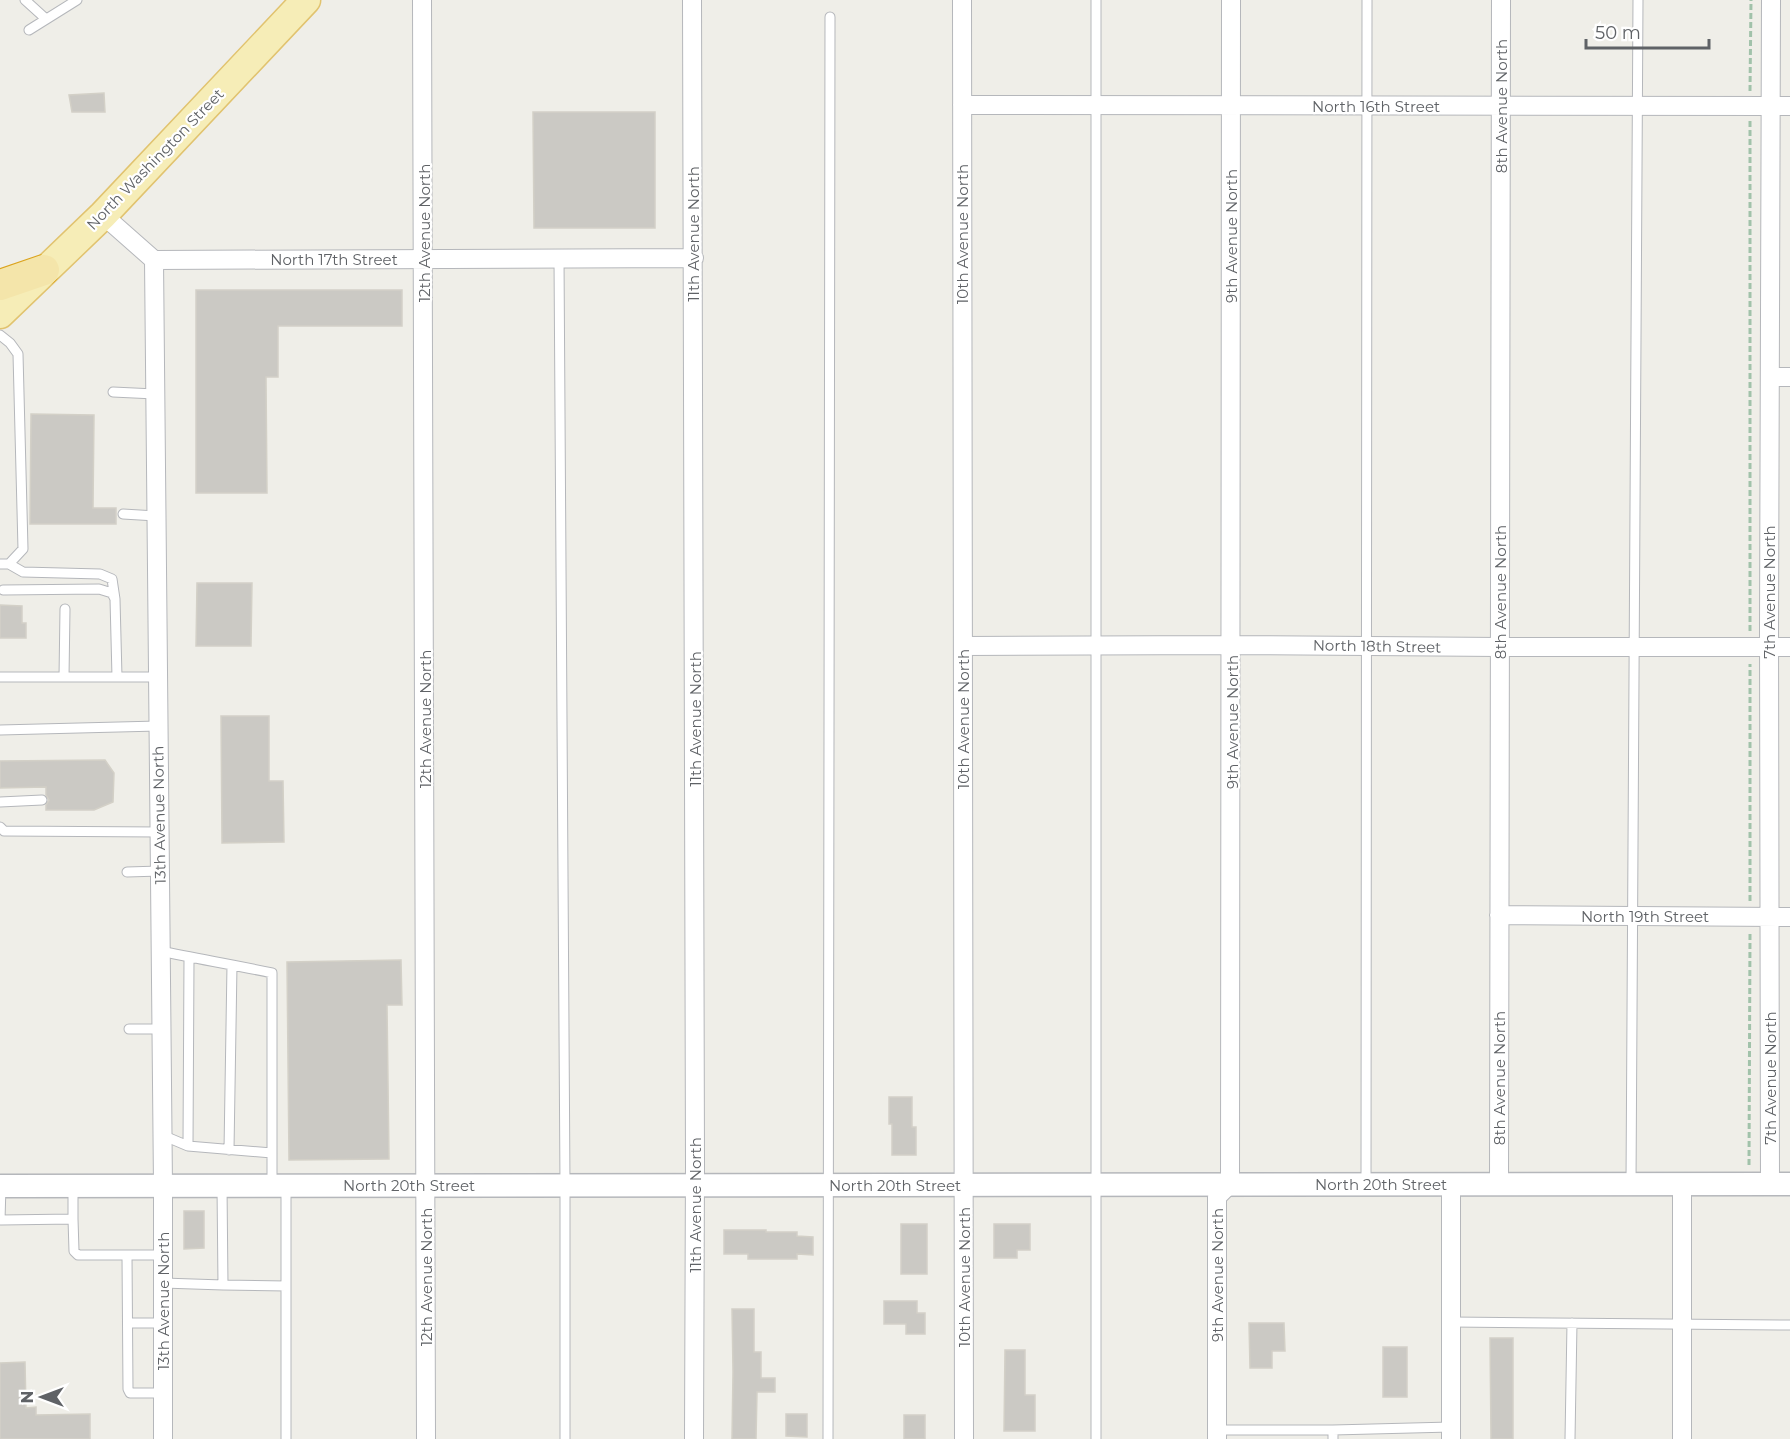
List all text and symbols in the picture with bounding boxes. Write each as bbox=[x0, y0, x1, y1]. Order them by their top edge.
scale bar bbox=[1586, 12, 1709, 50]
text: 50 m bbox=[1595, 22, 1641, 44]
street label: 8th Avenue North bbox=[1492, 39, 1511, 173]
street label: North Washington Street bbox=[82, 84, 228, 234]
street label: North 16th Street bbox=[1312, 97, 1440, 116]
street label: 12th Avenue North bbox=[415, 164, 434, 302]
street label: 10th Avenue North bbox=[953, 164, 972, 304]
street label: 11th Avenue North bbox=[684, 166, 703, 302]
street label: 9th Avenue North bbox=[1222, 169, 1241, 303]
street label: North 17th Street bbox=[270, 250, 398, 269]
street label: 8th Avenue North bbox=[1491, 525, 1510, 659]
street label: 7th Avenue North bbox=[1760, 525, 1779, 659]
street label: North 18th Street bbox=[1313, 635, 1441, 657]
street label: 10th Avenue North bbox=[954, 649, 973, 789]
street label: 12th Avenue North bbox=[416, 650, 435, 788]
street label: 11th Avenue North bbox=[686, 651, 705, 787]
street label: 9th Avenue North bbox=[1223, 655, 1242, 789]
street label: 13th Avenue North bbox=[148, 746, 170, 884]
street label: North 19th Street bbox=[1581, 907, 1709, 926]
street label: 8th Avenue North bbox=[1490, 1011, 1509, 1145]
street label: 7th Avenue North bbox=[1761, 1011, 1780, 1145]
street label: 11th Avenue North bbox=[686, 1137, 705, 1273]
street label: North 20th Street bbox=[1315, 1175, 1447, 1194]
street label: North 20th Street bbox=[343, 1176, 475, 1195]
street label: North 20th Street bbox=[829, 1176, 961, 1195]
street label: 10th Avenue North bbox=[955, 1207, 974, 1347]
street label: 12th Avenue North bbox=[417, 1208, 436, 1346]
street label: 9th Avenue North bbox=[1208, 1208, 1227, 1342]
street label: 13th Avenue North bbox=[154, 1232, 173, 1370]
north arrow bbox=[12, 1367, 72, 1427]
text: N bbox=[18, 1391, 37, 1403]

